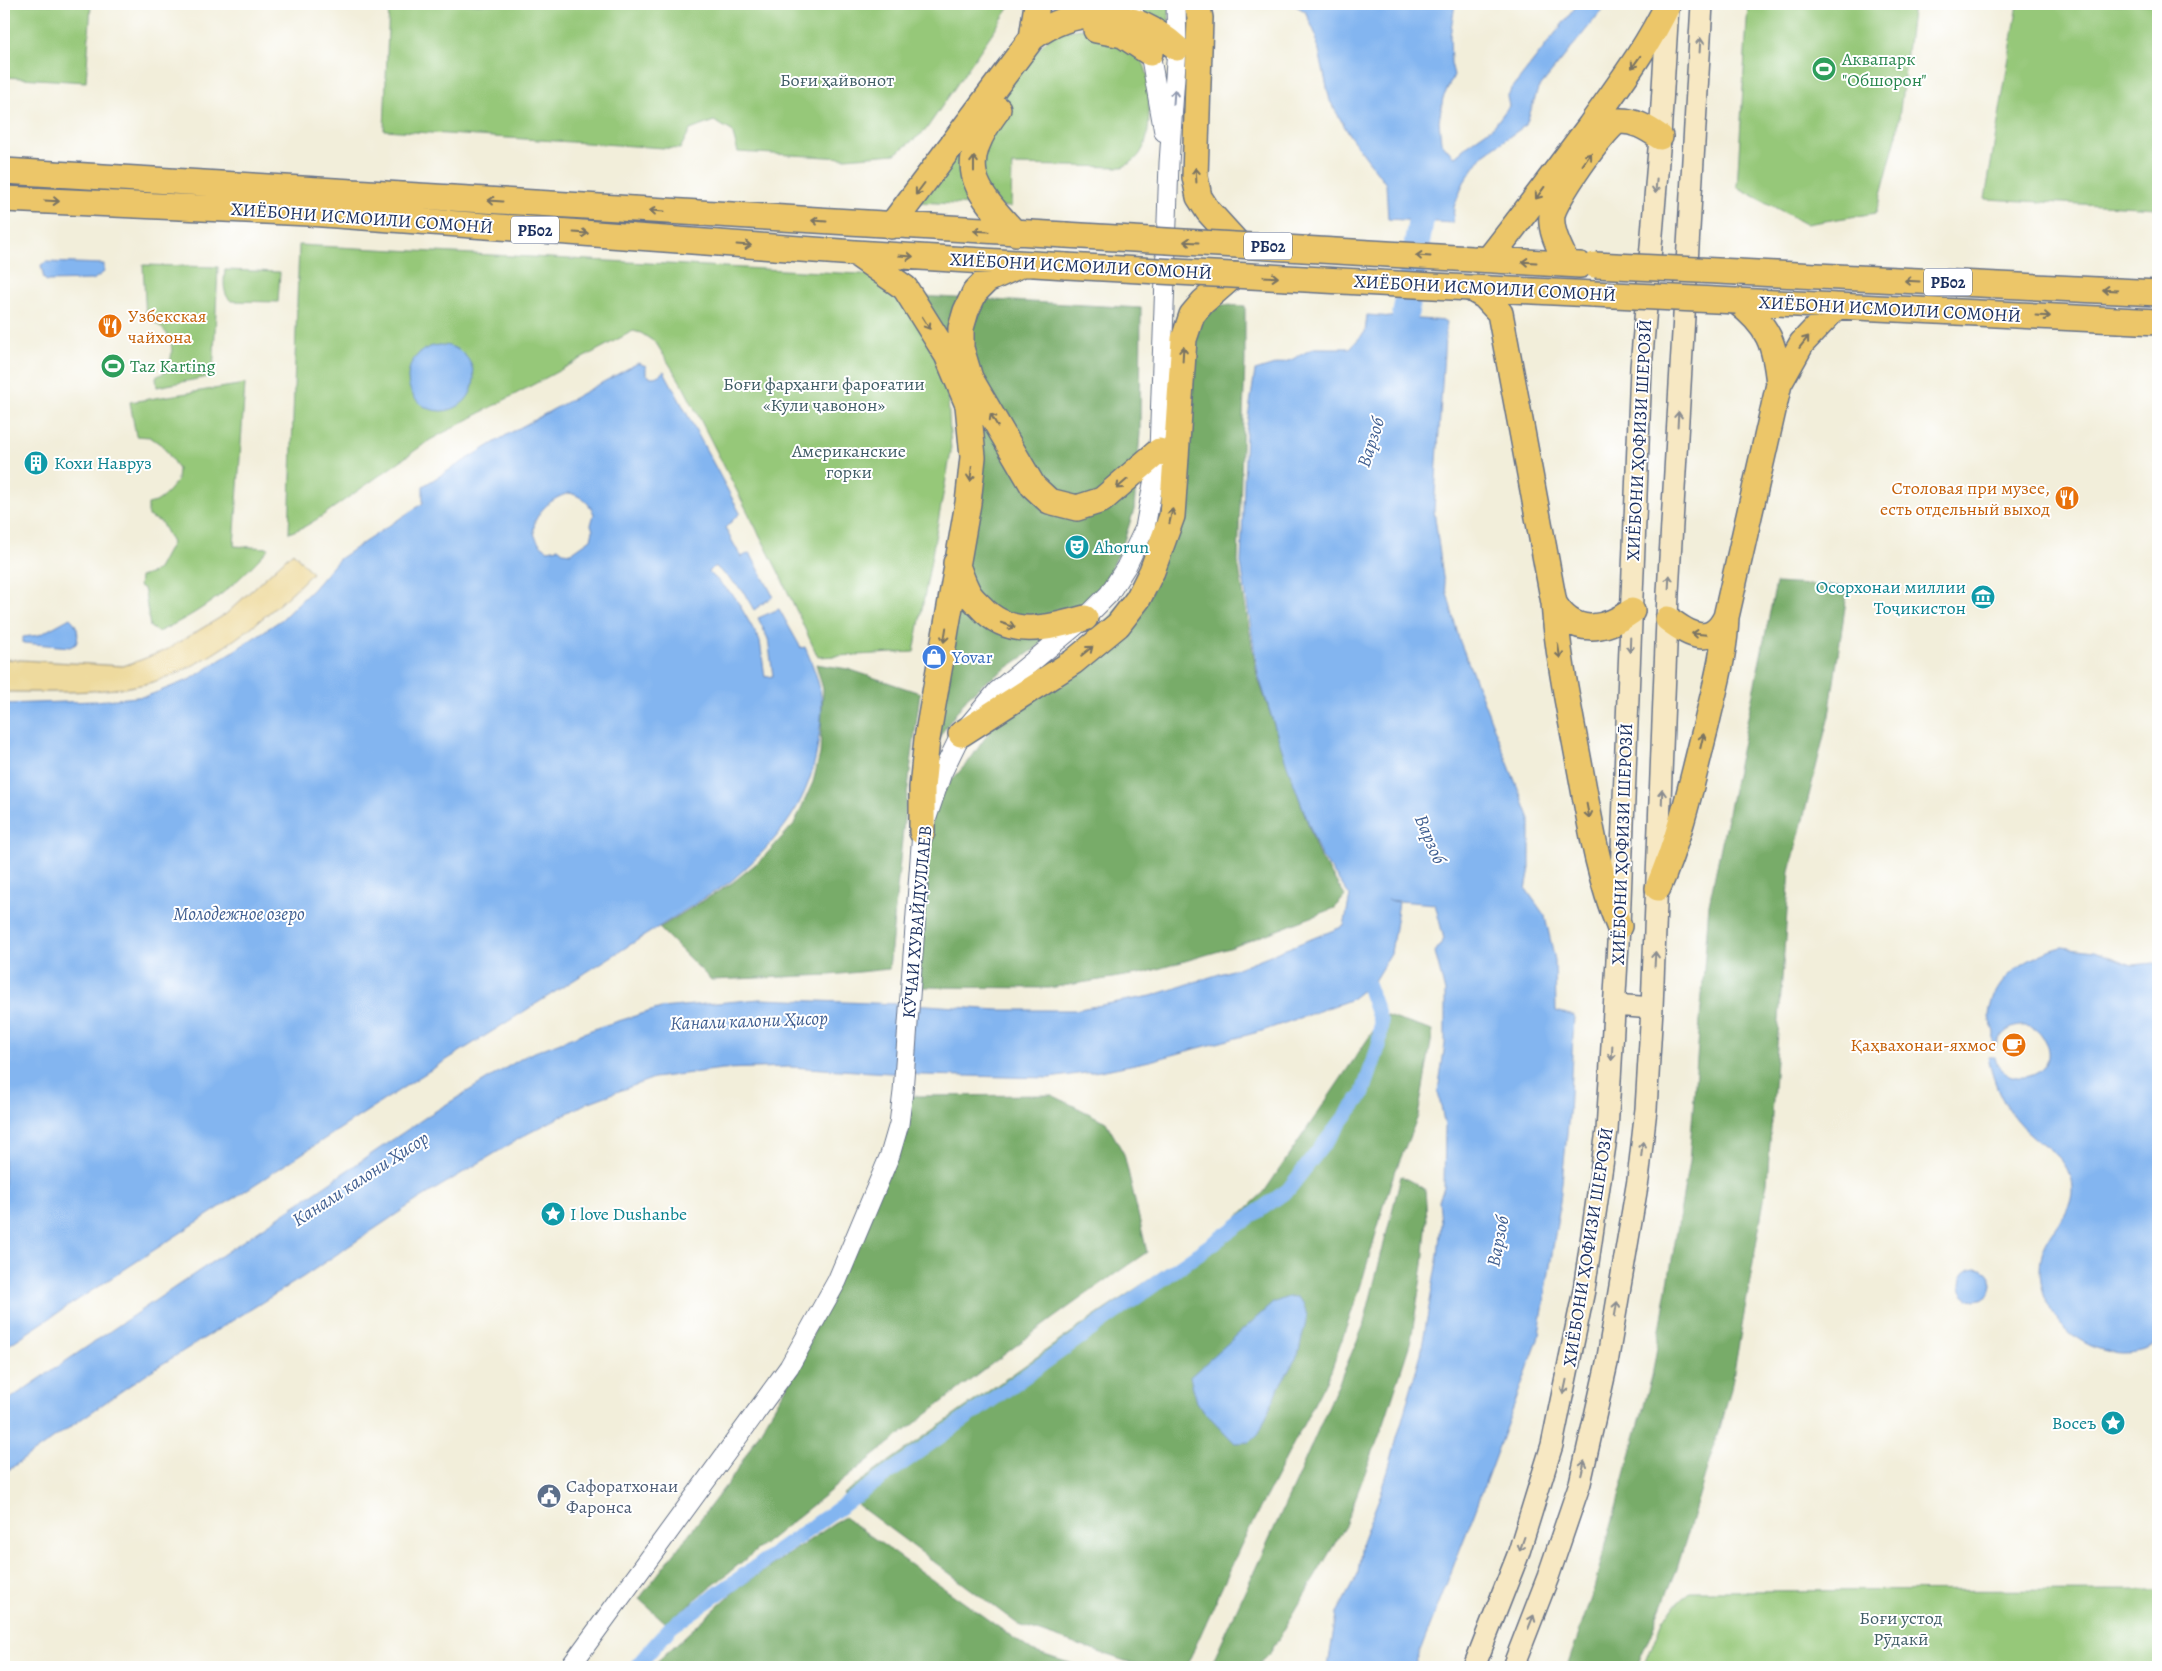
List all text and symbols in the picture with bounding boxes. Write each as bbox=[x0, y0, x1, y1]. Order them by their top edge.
one-way arrow bbox=[1695, 38, 1704, 54]
place label: Аквапарк "Обшорон" bbox=[1841, 47, 1927, 92]
one-way arrow bbox=[1631, 55, 1641, 69]
sports icon: Аквапарк "Обшорон" bbox=[1811, 56, 1837, 82]
park label: Боғи ҳайвонот bbox=[780, 68, 894, 92]
one-way arrow bbox=[1169, 89, 1178, 105]
one-way arrow bbox=[1581, 152, 1592, 166]
one-way arrow bbox=[969, 156, 979, 172]
one-way arrow bbox=[1191, 167, 1200, 183]
one-way arrow bbox=[1651, 177, 1661, 193]
one-way arrow bbox=[915, 182, 925, 196]
one-way arrow bbox=[1535, 186, 1546, 199]
one-way arrow bbox=[487, 196, 503, 206]
one-way arrow bbox=[44, 197, 60, 206]
street label: ХИЁБОНИ ИСМОИЛИ СОМОНӢ bbox=[230, 197, 494, 239]
one-way arrow bbox=[649, 207, 665, 216]
road number: РБ02 bbox=[511, 216, 559, 244]
one-way arrow bbox=[811, 217, 827, 226]
one-way arrow bbox=[973, 227, 989, 236]
one-way arrow bbox=[573, 229, 589, 238]
road number: РБ02 bbox=[1244, 232, 1292, 260]
one-way arrow bbox=[1183, 237, 1199, 246]
one-way arrow bbox=[735, 240, 751, 250]
street label: ХИЁБОНИ ИСМОИЛИ СОМОНӢ bbox=[949, 247, 1213, 285]
one-way arrow bbox=[1415, 251, 1431, 260]
one-way arrow bbox=[897, 252, 913, 261]
one-way arrow bbox=[1522, 257, 1538, 266]
road number: РБ02 bbox=[1924, 268, 1972, 296]
street label: ХИЁБОНИ ИСМОИЛИ СОМОНӢ bbox=[1353, 269, 1617, 307]
one-way arrow bbox=[1263, 273, 1279, 282]
one-way arrow bbox=[1905, 276, 1921, 285]
one-way arrow bbox=[2102, 286, 2118, 295]
street label: ХИЁБОНИ ИСМОИЛИ СОМОНӢ bbox=[1758, 290, 2022, 328]
place label: Узбекская чайхона bbox=[128, 304, 207, 349]
one-way arrow bbox=[2035, 311, 2051, 320]
restaurant icon: Узбекская чайхона bbox=[97, 313, 123, 339]
one-way arrow bbox=[922, 315, 932, 329]
street label: ХИЁБОНИ ҲОФИЗИ ШЕРОЗӢ bbox=[1621, 318, 1657, 562]
one-way arrow bbox=[1798, 335, 1809, 348]
one-way arrow bbox=[1178, 347, 1187, 363]
sports icon: Taz Karting bbox=[100, 353, 126, 379]
place label: Taz Karting bbox=[130, 354, 215, 378]
park label: Боғи фарҳанги фароғатии «Кули ҷавонон» bbox=[723, 372, 925, 417]
one-way arrow bbox=[1673, 412, 1682, 428]
one-way arrow bbox=[989, 413, 999, 427]
water label: Варзоб bbox=[1351, 413, 1392, 471]
park label: Американские горки bbox=[791, 439, 906, 484]
building icon: Кохи Навруз bbox=[23, 450, 49, 476]
place label: Кохи Навруз bbox=[54, 451, 152, 475]
one-way arrow bbox=[966, 466, 976, 482]
place label: Столовая при музее, есть отдельный выход bbox=[1880, 476, 2050, 521]
one-way arrow bbox=[1116, 478, 1129, 489]
restaurant icon: Столовая при музее, есть отдельный выход bbox=[2054, 485, 2080, 511]
one-way arrow bbox=[1167, 509, 1176, 525]
theatre icon: Ahorun bbox=[1064, 534, 1090, 560]
place label: Ahorun bbox=[1093, 535, 1149, 559]
one-way arrow bbox=[1665, 574, 1674, 590]
place label: Осорхонаи миллии Тоҷикистон bbox=[1816, 575, 1966, 620]
museum icon: Осорхонаи миллии Тоҷикистон bbox=[1970, 584, 1996, 610]
one-way arrow bbox=[1000, 620, 1016, 630]
one-way arrow bbox=[939, 626, 949, 642]
one-way arrow bbox=[1691, 630, 1707, 639]
one-way arrow bbox=[1626, 637, 1635, 653]
one-way arrow bbox=[1554, 643, 1564, 659]
shop icon: Yovar bbox=[921, 644, 947, 670]
place label: Yovar bbox=[951, 645, 993, 669]
one-way arrow bbox=[1080, 645, 1093, 656]
street label: ХИЁБОНИ ҲОФИЗИ ШЕРОЗӢ bbox=[1606, 723, 1638, 965]
one-way arrow bbox=[1698, 733, 1707, 749]
one-way arrow bbox=[1657, 789, 1666, 805]
one-way arrow bbox=[1584, 802, 1594, 818]
water label: Варзоб bbox=[1408, 811, 1452, 869]
street label: КӮЧАИ ХУВАЙДУЛЛАЕВ bbox=[897, 825, 937, 1019]
water label: Молодежное озеро bbox=[173, 901, 305, 927]
one-way arrow bbox=[1650, 951, 1659, 967]
water label: Канали калони Ҳисор bbox=[670, 1005, 829, 1037]
cafe icon: Қаҳвахонаи-яхмос bbox=[2001, 1032, 2027, 1058]
place label: Қаҳвахонаи-яхмос bbox=[1851, 1033, 1996, 1057]
one-way arrow bbox=[1608, 1045, 1617, 1061]
water label: Канали калони Ҳисор bbox=[287, 1125, 434, 1233]
street label: ХИЁБОНИ ҲОФИЗИ ШЕРОЗӢ bbox=[1557, 1126, 1619, 1368]
one-way arrow bbox=[1637, 1141, 1647, 1157]
place icon: I love Dushanbe bbox=[540, 1201, 566, 1227]
place label: I love Dushanbe bbox=[570, 1202, 687, 1226]
water label: Варзоб bbox=[1480, 1213, 1516, 1269]
one-way arrow bbox=[1612, 1302, 1622, 1318]
one-way arrow bbox=[1560, 1379, 1569, 1395]
place icon: Восеъ bbox=[2100, 1410, 2126, 1436]
place label: Восеъ bbox=[2052, 1411, 2096, 1435]
one-way arrow bbox=[1579, 1461, 1588, 1477]
place label: Сафоратхонаи Фаронса bbox=[566, 1474, 678, 1519]
public building icon: Сафоратхонаи Фаронса bbox=[536, 1483, 562, 1509]
one-way arrow bbox=[1517, 1535, 1526, 1551]
park label: Боғи устод Рӯдакӣ bbox=[1859, 1606, 1943, 1651]
one-way arrow bbox=[1527, 1615, 1536, 1630]

